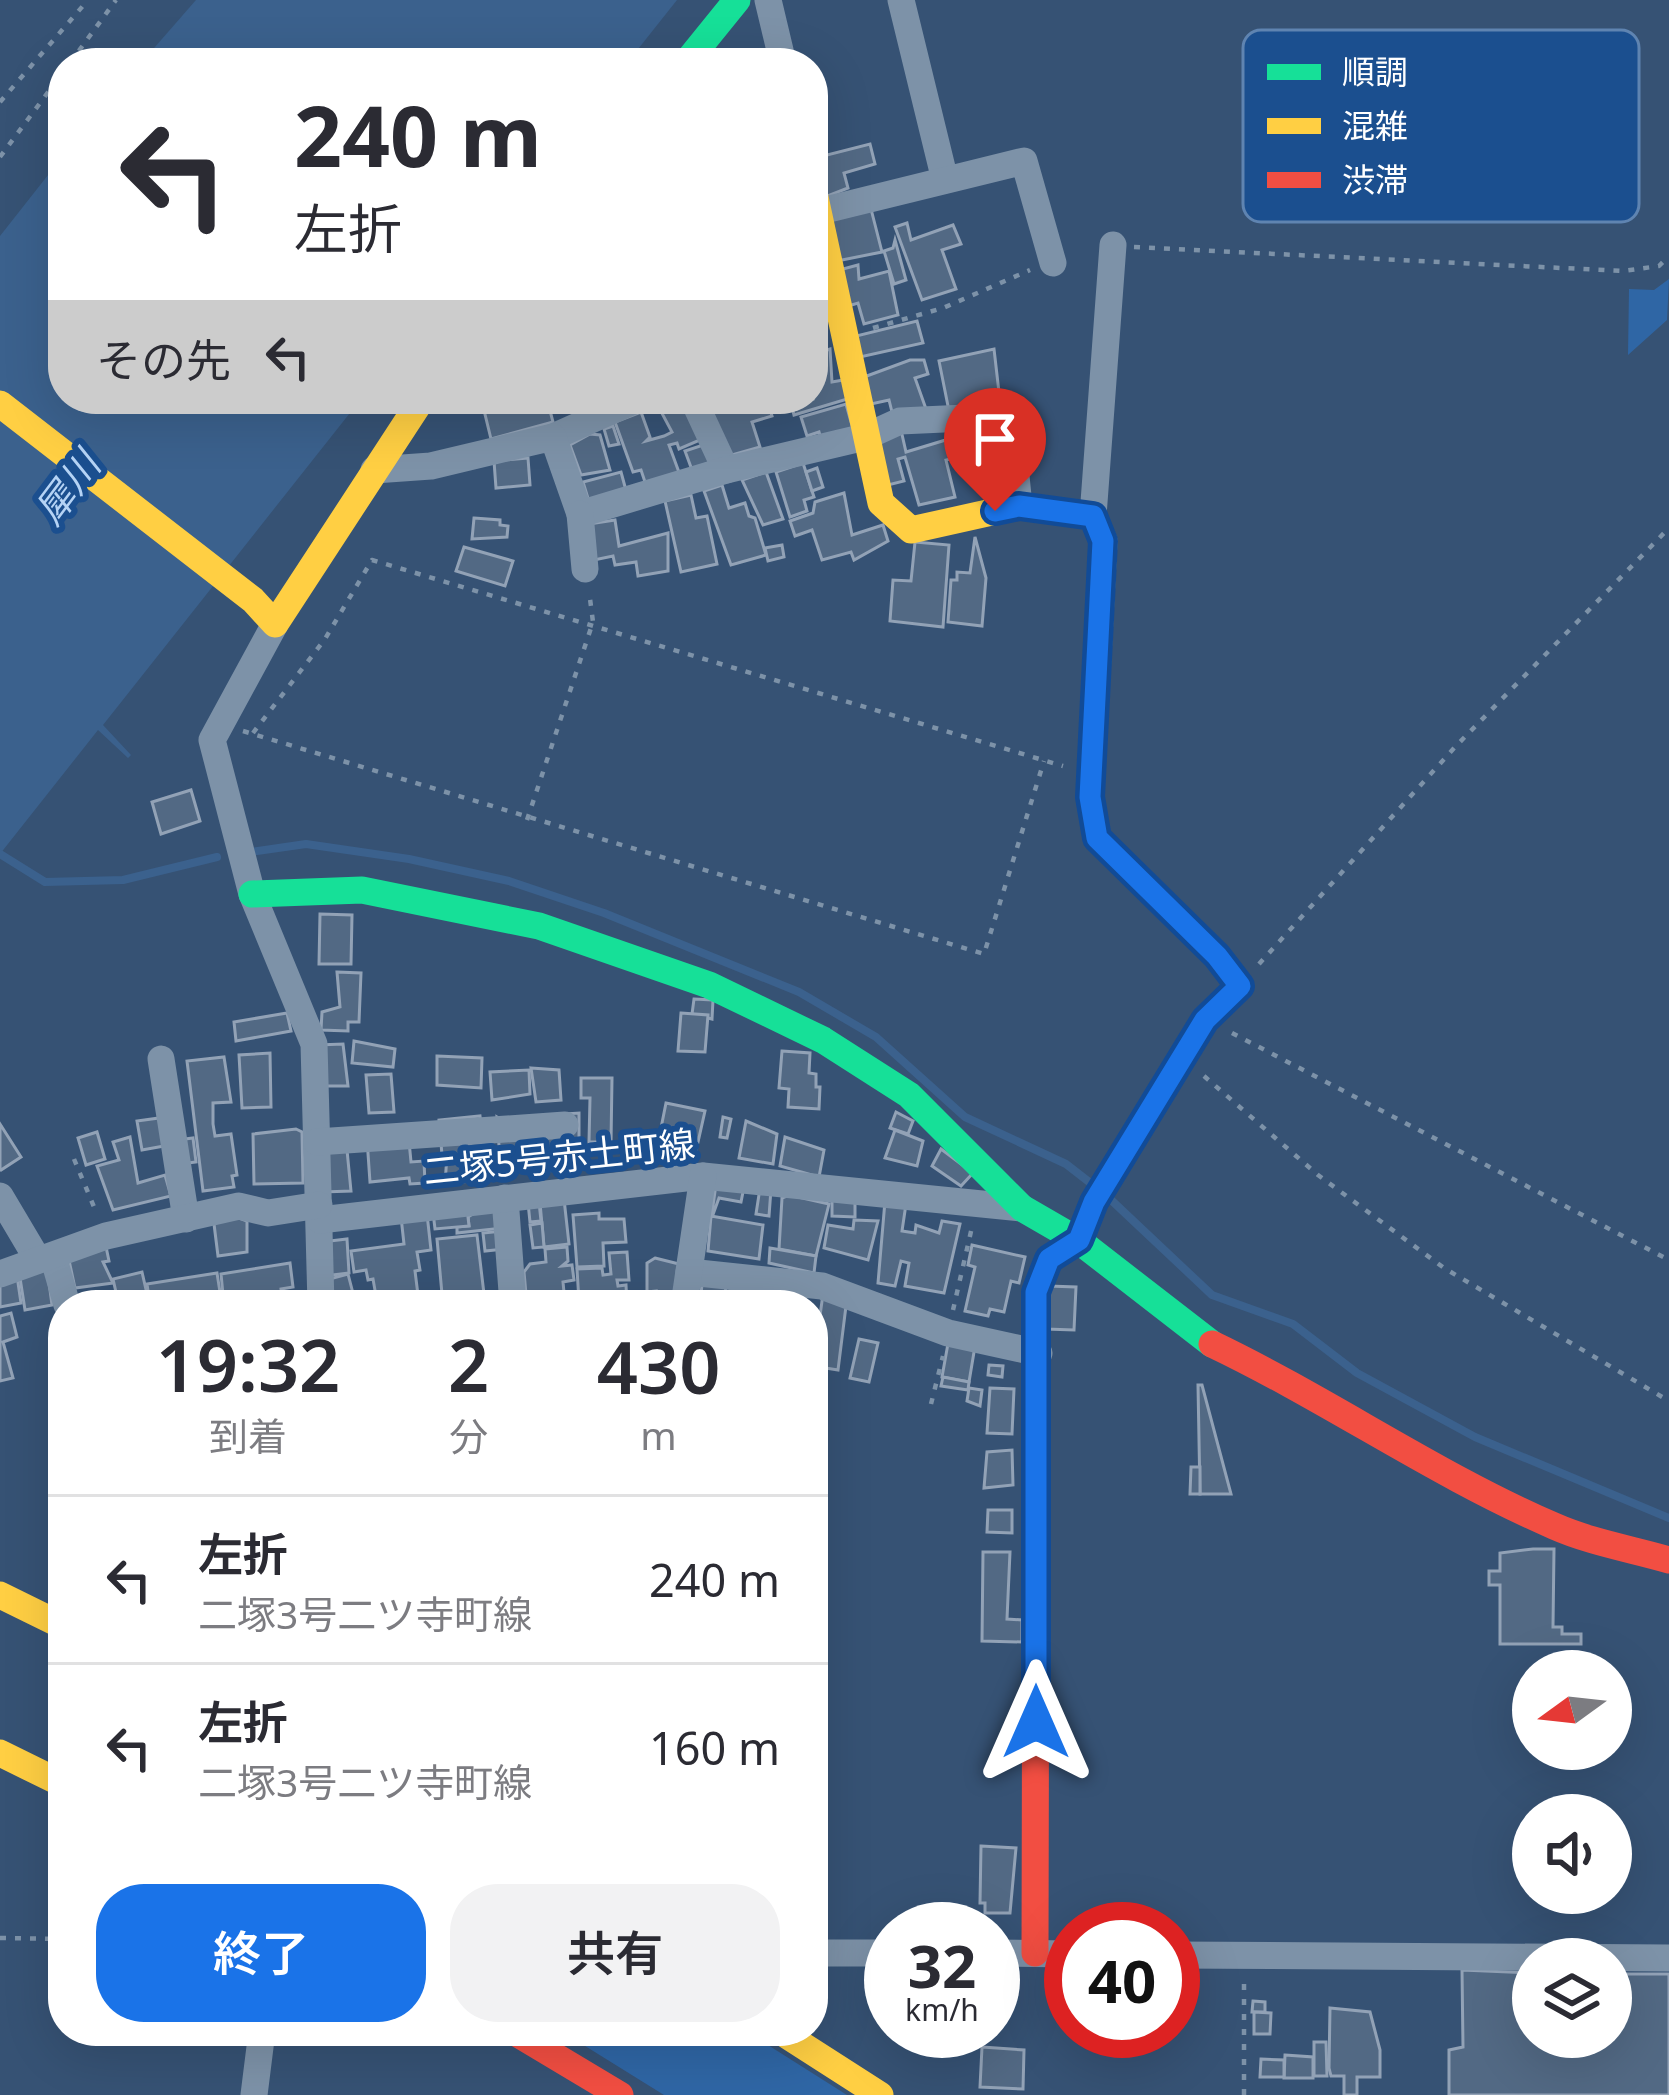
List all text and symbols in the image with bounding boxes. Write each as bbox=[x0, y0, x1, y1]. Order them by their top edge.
legend bbox=[1243, 30, 1639, 222]
text: 順調 bbox=[1342, 49, 1408, 94]
text: 240 m bbox=[294, 77, 542, 192]
icon: left bbox=[96, 96, 252, 252]
text: 混雑 bbox=[1342, 103, 1408, 148]
text: 渋滞 bbox=[1342, 157, 1408, 202]
text: 左折 bbox=[294, 191, 402, 265]
icon: left bbox=[255, 324, 321, 390]
text: その先 bbox=[96, 329, 231, 390]
pin bbox=[944, 388, 1046, 511]
icon: arrive bbox=[962, 406, 1028, 472]
water label: 犀川 bbox=[21, 437, 113, 534]
street label: 二塚5号赤土町線 bbox=[421, 1118, 697, 1196]
text: 19:32 bbox=[156, 1315, 340, 1413]
text: 2 bbox=[448, 1315, 489, 1413]
text: 430 bbox=[597, 1317, 720, 1415]
text: m bbox=[640, 1408, 677, 1461]
text: 到着 bbox=[209, 1409, 287, 1462]
text: 分 bbox=[449, 1409, 488, 1462]
text: 左折 bbox=[198, 1523, 288, 1584]
icon: left bbox=[96, 1547, 162, 1613]
text: 240 m bbox=[649, 1549, 780, 1610]
text: 二塚3号二ツ寺町線 bbox=[198, 1587, 532, 1640]
north arrow bbox=[1512, 1650, 1632, 1770]
map controls bbox=[1512, 1650, 1632, 2058]
position arrow bbox=[973, 1659, 1099, 1785]
text: 左折 bbox=[198, 1691, 288, 1752]
icon: left bbox=[96, 1715, 162, 1781]
text: 160 m bbox=[649, 1717, 780, 1778]
text: 二塚3号二ツ寺町線 bbox=[198, 1755, 532, 1808]
button: sound bbox=[1512, 1794, 1632, 1914]
button: 終了 bbox=[96, 1884, 426, 2022]
button: 共有 bbox=[450, 1884, 780, 2022]
speed limit sign: 40 bbox=[1044, 1902, 1200, 2058]
text: 32 bbox=[908, 1924, 976, 2006]
button: layers bbox=[1512, 1938, 1632, 2058]
text: km/h bbox=[905, 1989, 979, 2030]

